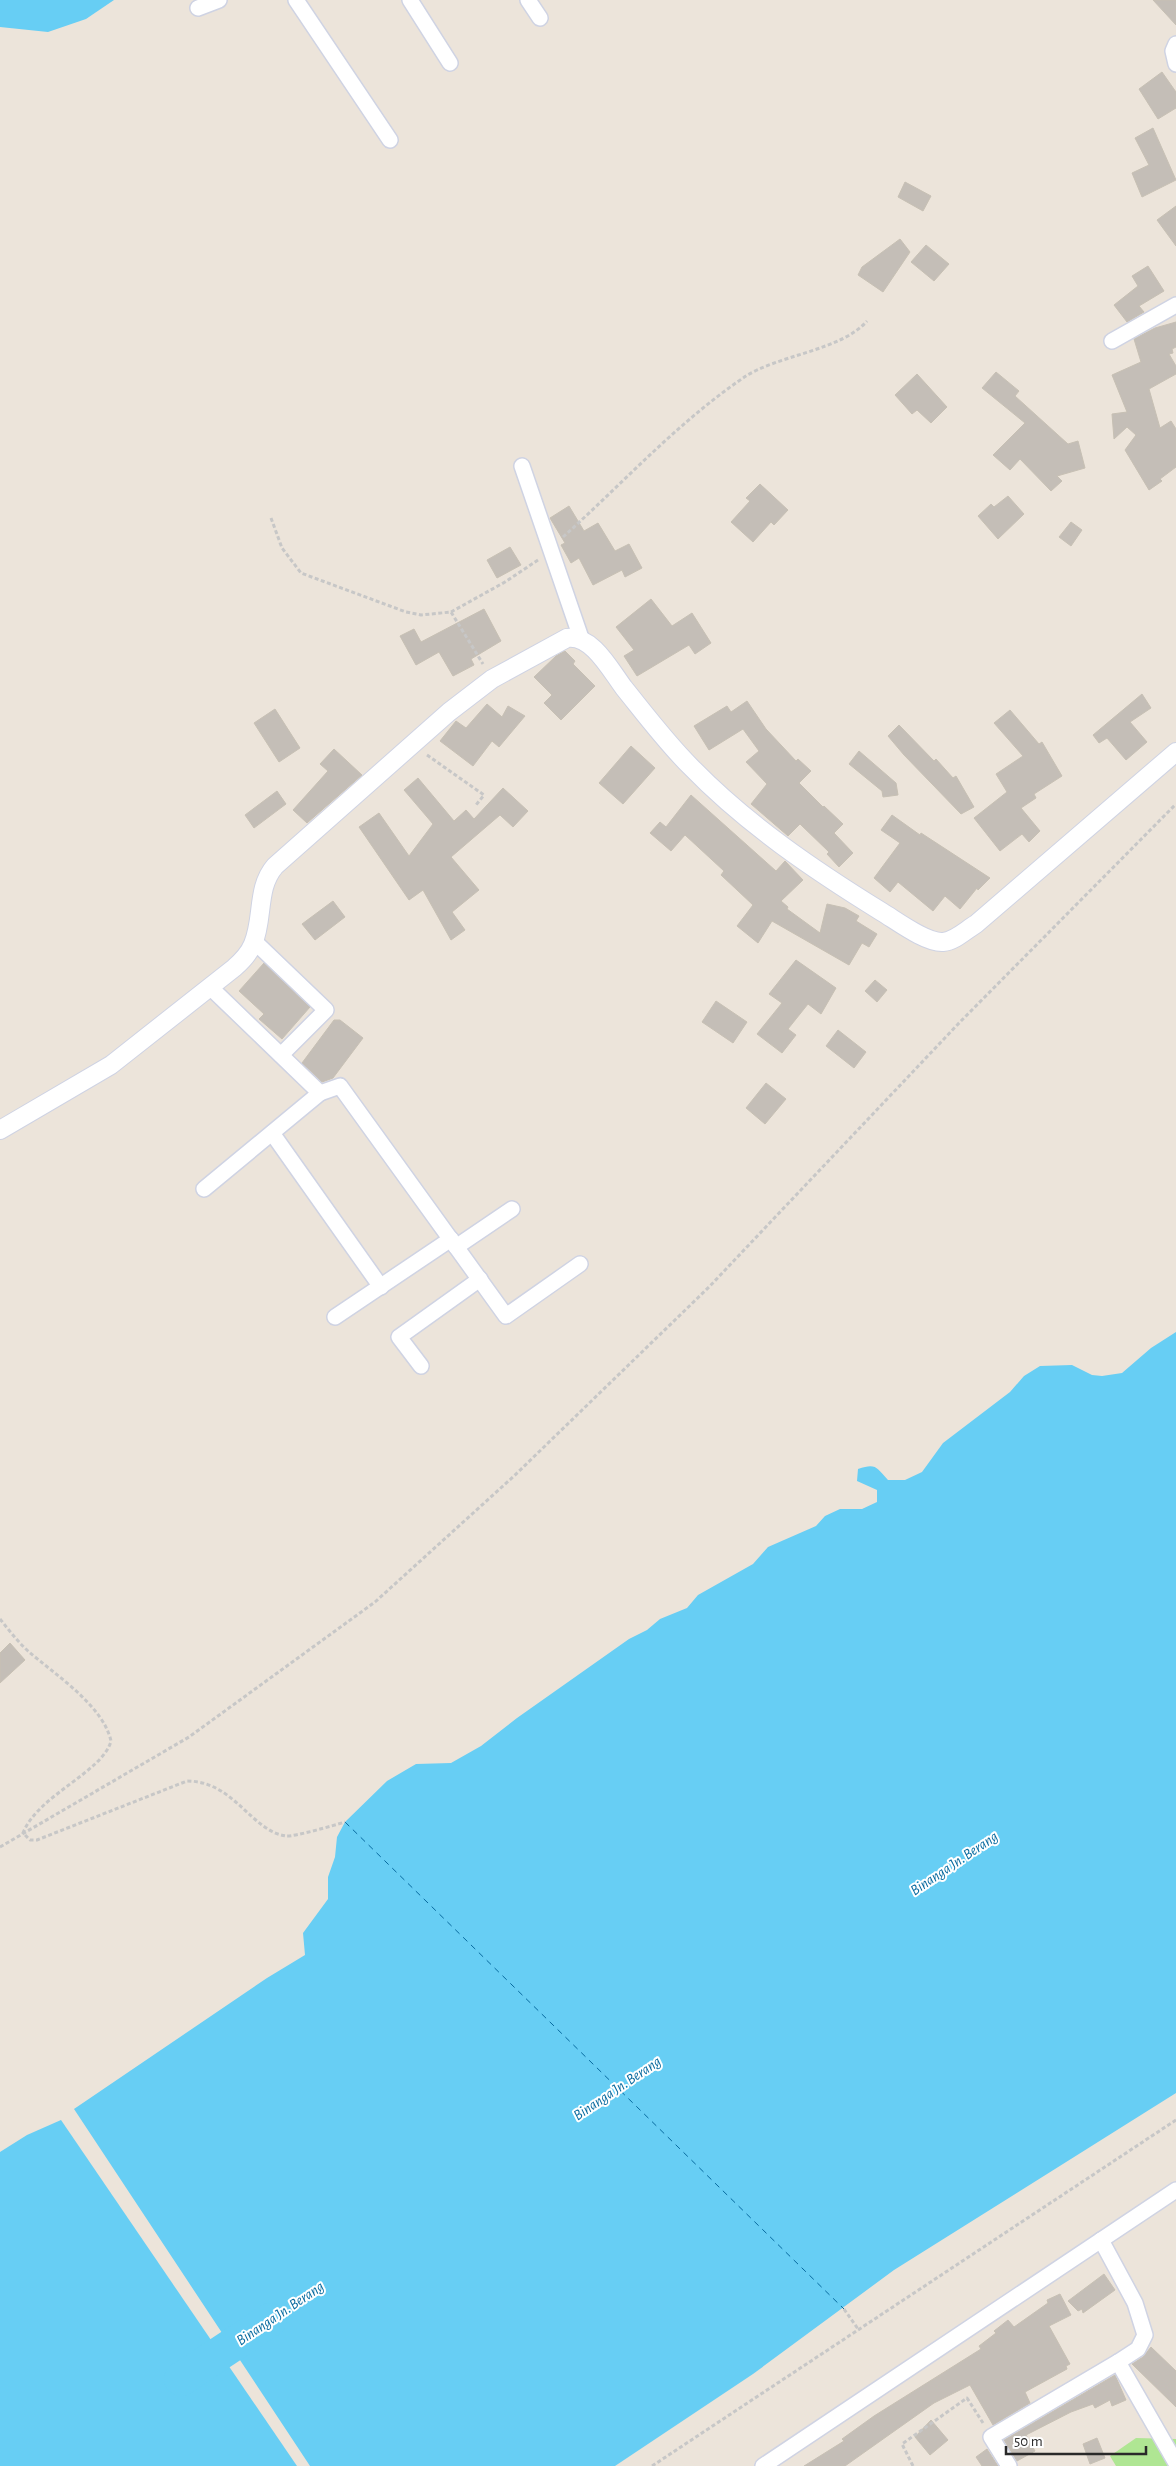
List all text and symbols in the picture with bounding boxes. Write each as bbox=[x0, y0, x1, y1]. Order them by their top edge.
water label: Binanga Jn. Berang bbox=[908, 1829, 1001, 1898]
water label: Binanga Jn. Berang bbox=[571, 2054, 664, 2123]
water label: Binanga Jn. Berang bbox=[234, 2279, 327, 2348]
scale bar bbox=[1006, 2424, 1146, 2456]
text: 50 m bbox=[1014, 2434, 1043, 2449]

